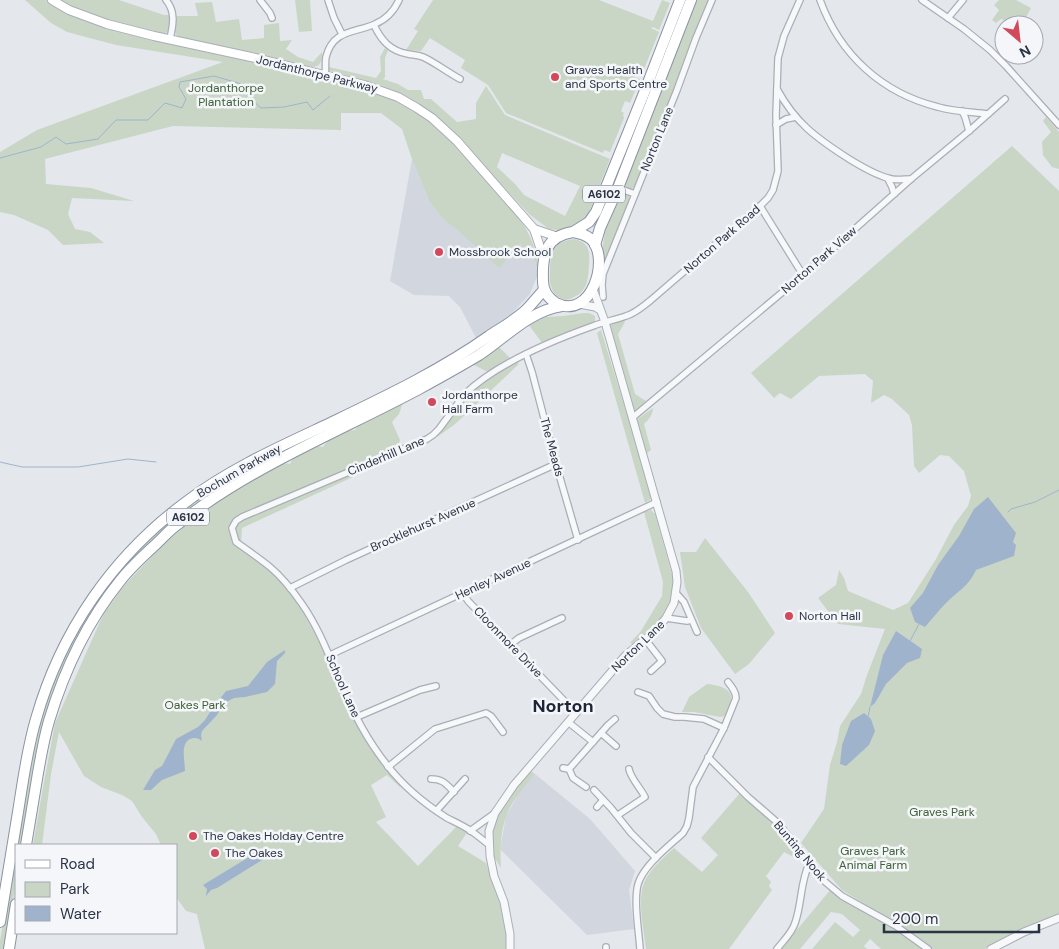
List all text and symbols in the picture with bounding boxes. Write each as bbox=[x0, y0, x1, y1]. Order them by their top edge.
north arrow bbox=[994, 15, 1044, 65]
text: N bbox=[1016, 41, 1034, 62]
street label: Jordanthorpe Parkway bbox=[255, 51, 380, 97]
place label: Graves Health and Sports Centre bbox=[565, 62, 667, 92]
marker: Graves Health and Sports Centre bbox=[549, 71, 561, 83]
park label: Jordanthorpe Plantation bbox=[188, 80, 264, 110]
street label: Norton Lane bbox=[637, 104, 677, 174]
road number: A6102 bbox=[583, 185, 625, 202]
street label: Norton Park Road bbox=[680, 201, 764, 277]
street label: Norton Park View bbox=[778, 223, 860, 297]
place label: Mossbrook School bbox=[449, 244, 551, 260]
marker: Mossbrook School bbox=[433, 246, 445, 258]
place label: Jordanthorpe Hall Farm bbox=[442, 387, 518, 417]
marker: Jordanthorpe Hall Farm bbox=[426, 396, 438, 408]
street label: The Meads bbox=[536, 416, 568, 478]
street label: Cinderhill Lane bbox=[345, 433, 427, 479]
street label: Bochum Parkway bbox=[194, 440, 284, 502]
street label: Brocklehurst Avenue bbox=[368, 495, 478, 555]
road number: A6102 bbox=[167, 508, 209, 526]
street label: Henley Avenue bbox=[453, 554, 534, 604]
street label: Cloonmore Drive bbox=[470, 603, 546, 681]
place label: Norton Hall bbox=[799, 608, 861, 624]
marker: Norton Hall bbox=[783, 610, 795, 622]
street label: Norton Lane bbox=[608, 616, 668, 675]
street label: School Lane bbox=[322, 652, 364, 720]
district label: Norton bbox=[532, 694, 594, 718]
park label: Oakes Park bbox=[164, 697, 226, 713]
park label: Graves Park bbox=[909, 804, 975, 820]
street label: Bunting Nook bbox=[770, 818, 830, 884]
place label: The Oakes Holday Centre bbox=[203, 828, 344, 844]
marker: The Oakes Holday Centre bbox=[187, 830, 199, 842]
park label: Graves Park Animal Farm bbox=[839, 843, 907, 873]
legend bbox=[15, 844, 178, 934]
place label: The Oakes bbox=[225, 845, 283, 861]
marker: The Oakes bbox=[209, 847, 221, 859]
text: Road bbox=[60, 854, 95, 874]
text: Park bbox=[60, 879, 90, 899]
scale bar bbox=[884, 902, 1039, 934]
text: Water bbox=[60, 904, 102, 924]
text: 200 m bbox=[892, 909, 938, 929]

